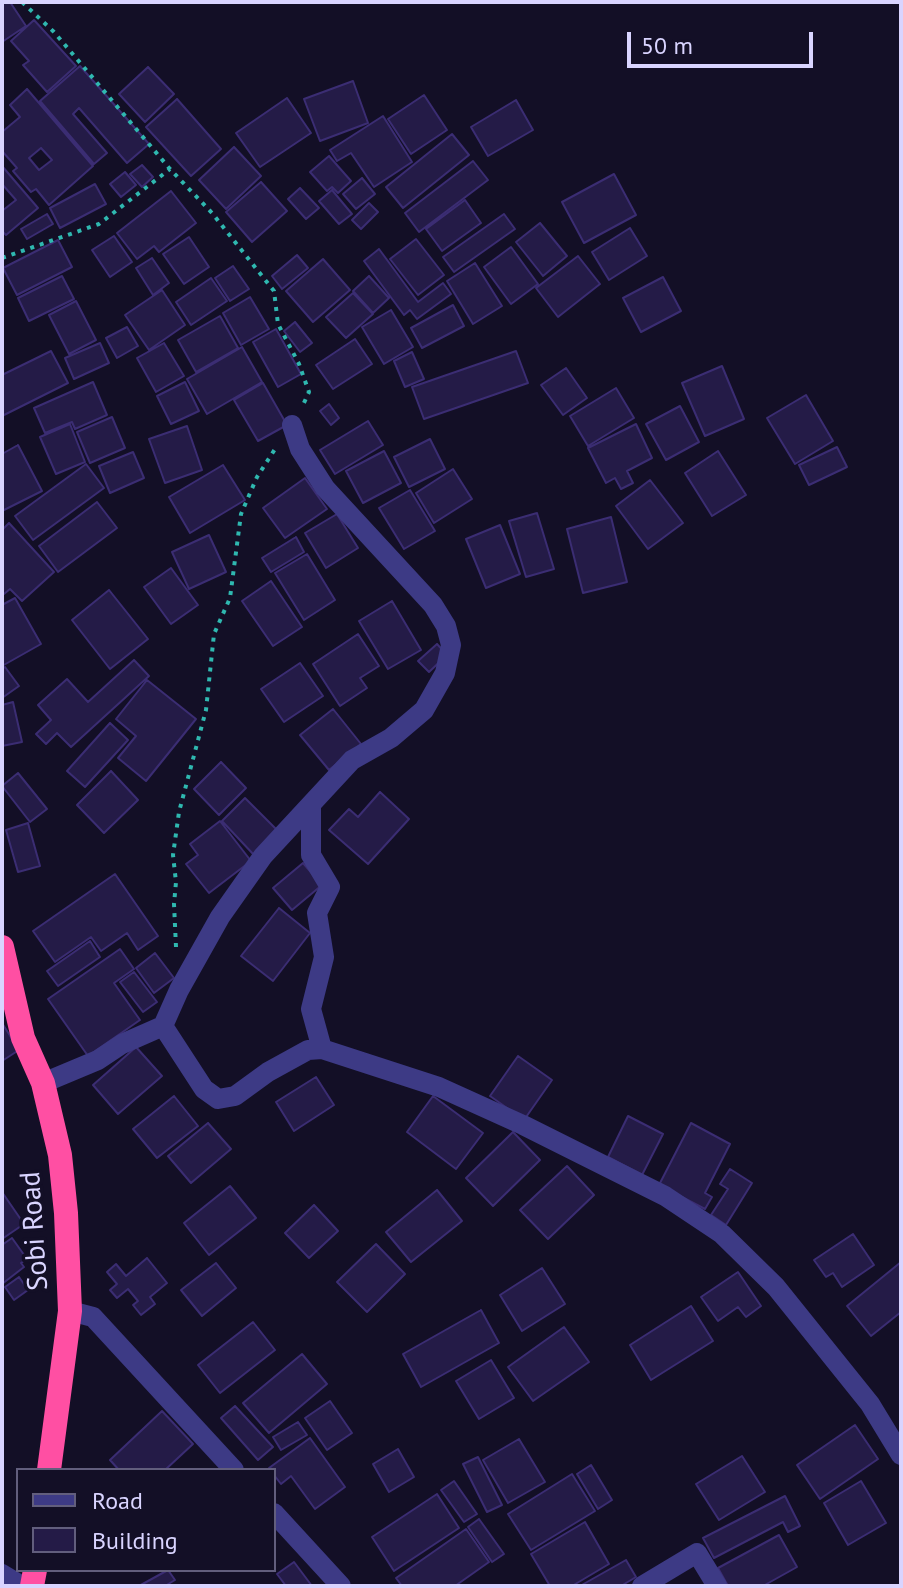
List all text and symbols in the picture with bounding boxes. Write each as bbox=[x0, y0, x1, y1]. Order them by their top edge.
scale bar bbox=[631, 16, 817, 66]
text: 50 m bbox=[641, 30, 693, 61]
street label: Sobi Road bbox=[14, 1170, 56, 1292]
legend bbox=[16, 1468, 276, 1572]
text: Road bbox=[92, 1485, 143, 1516]
text: Building bbox=[92, 1525, 178, 1556]

